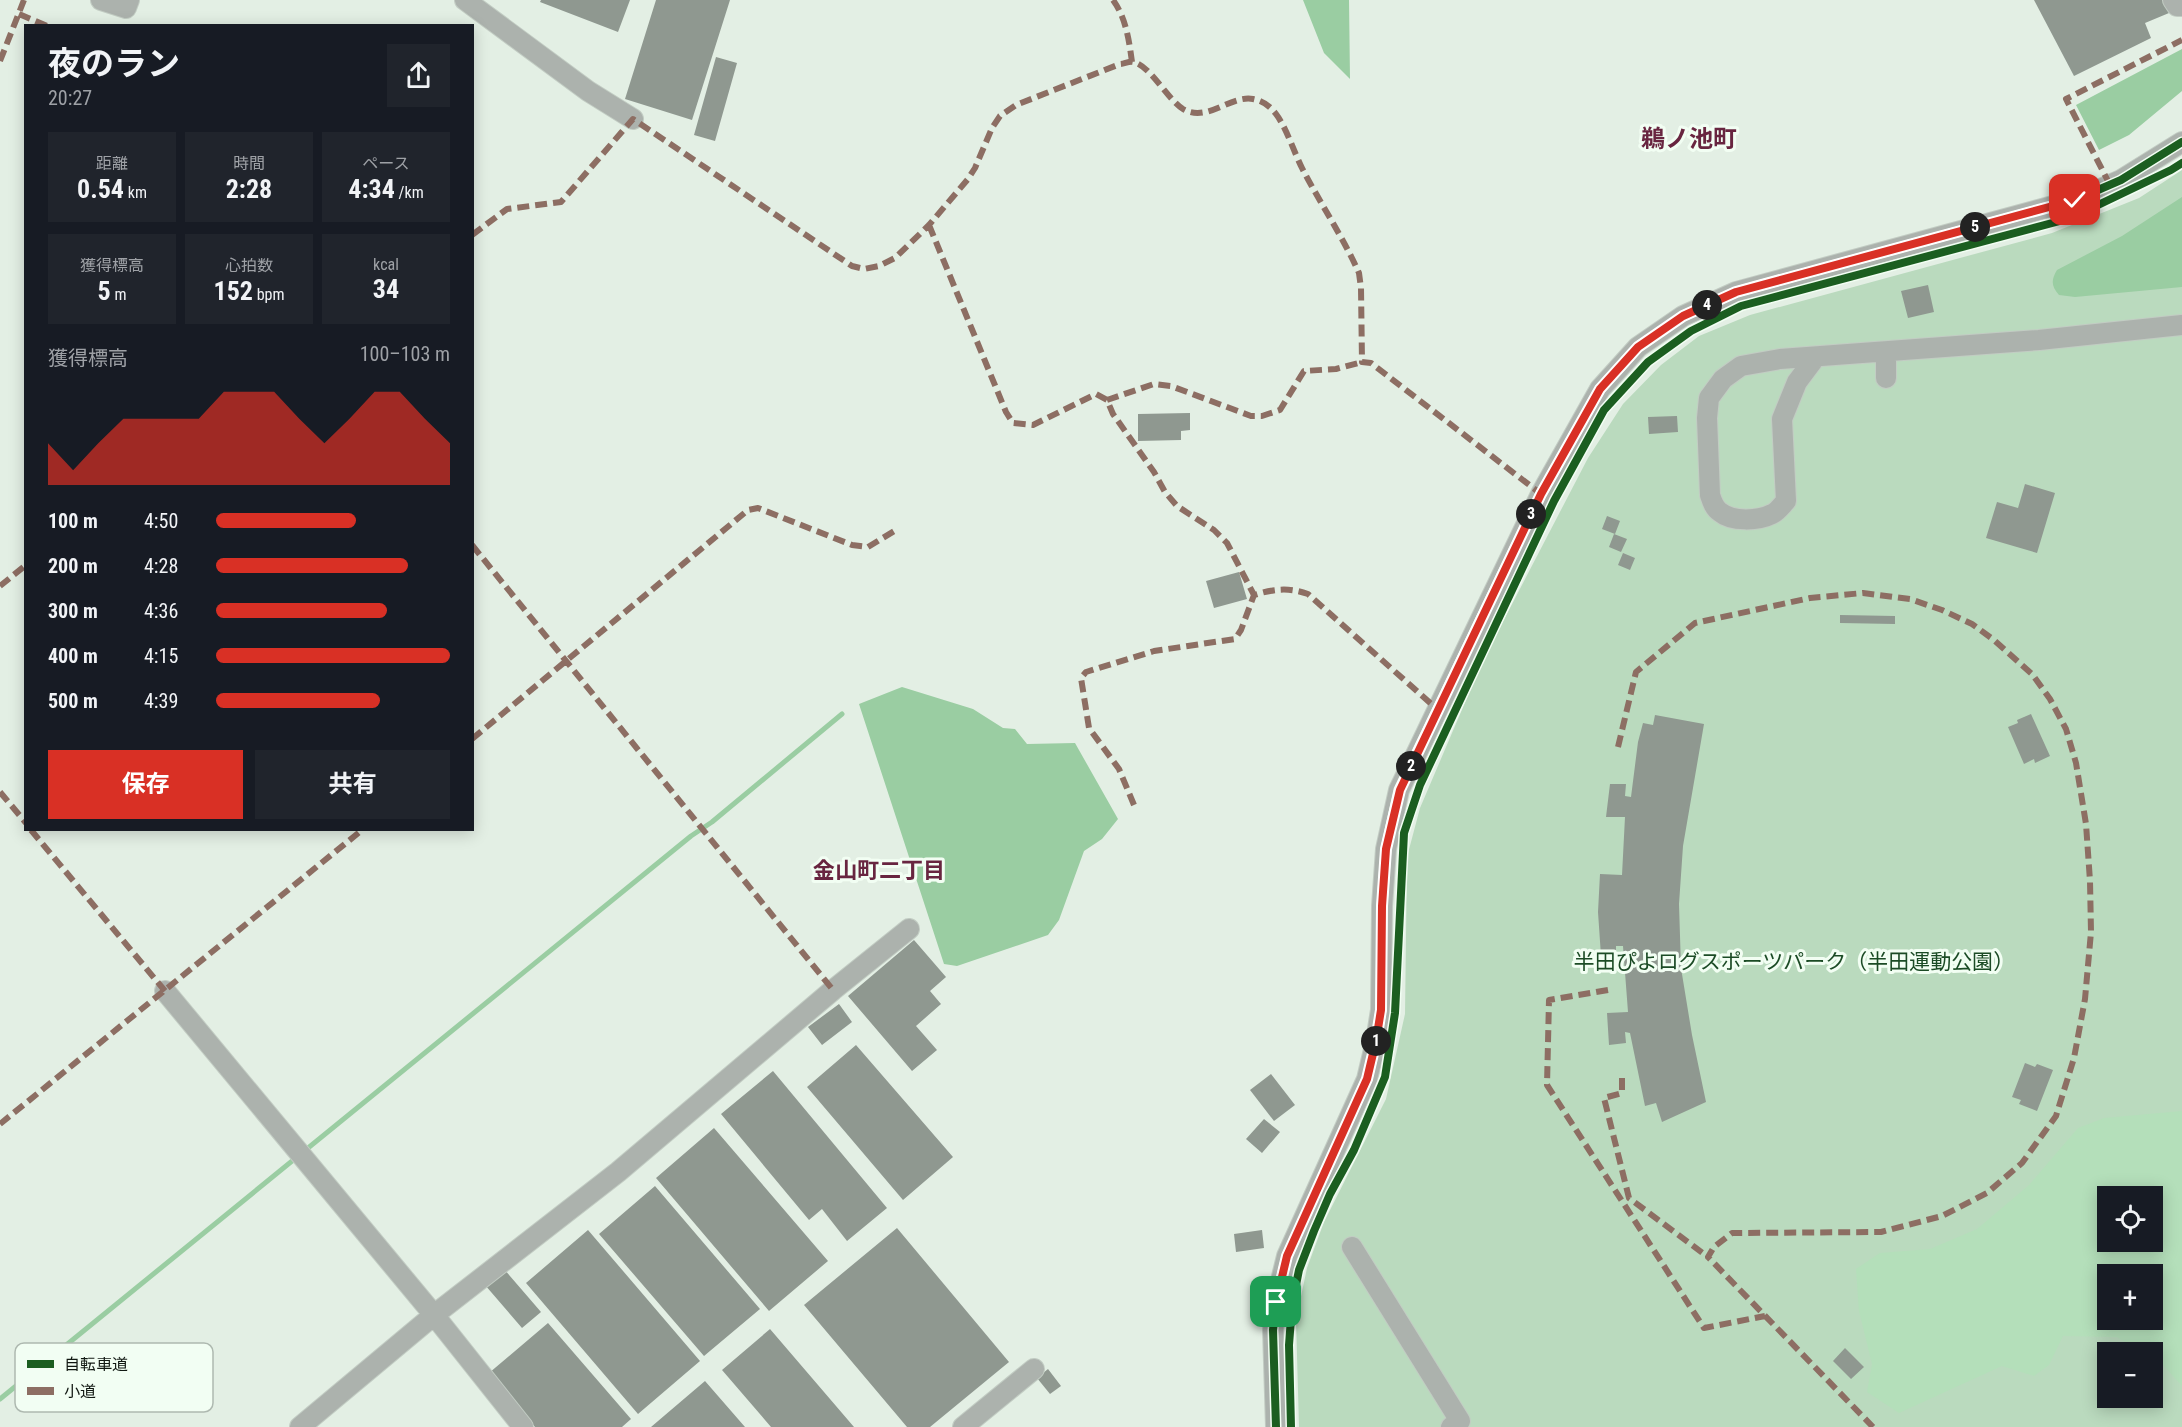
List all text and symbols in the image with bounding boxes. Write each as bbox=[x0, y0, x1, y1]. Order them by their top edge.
text: 夜のラン bbox=[48, 44, 180, 83]
button: share bbox=[387, 44, 450, 107]
text: 20:27 bbox=[48, 86, 92, 110]
district label: 鵜ノ池町 bbox=[1641, 125, 1737, 153]
text: 距離 bbox=[96, 154, 128, 173]
text: 時間 bbox=[233, 154, 265, 173]
text: ペース bbox=[362, 154, 410, 173]
text: 0.54 bbox=[77, 174, 124, 204]
text: 2:28 bbox=[226, 174, 272, 204]
text: 4:34 bbox=[348, 174, 395, 204]
pin bbox=[2049, 174, 2100, 225]
text: km bbox=[124, 183, 147, 202]
text: /km bbox=[395, 183, 424, 202]
icon: check bbox=[2058, 183, 2091, 216]
pin: 5 bbox=[1960, 212, 1990, 242]
text: 5 bbox=[1971, 217, 1979, 236]
text: kcal bbox=[373, 255, 399, 274]
text: 獲得標高 bbox=[80, 256, 144, 275]
text: 心拍数 bbox=[225, 256, 273, 275]
text: 34 bbox=[373, 274, 399, 304]
text: 5 bbox=[98, 276, 111, 306]
text: 152 bbox=[214, 276, 253, 306]
text: m bbox=[111, 285, 126, 304]
text: bpm bbox=[253, 285, 284, 304]
pin: 4 bbox=[1692, 290, 1722, 320]
text: 4 bbox=[1703, 295, 1711, 314]
text: 100–103 m bbox=[360, 342, 450, 366]
text: 獲得標高 bbox=[48, 346, 128, 370]
pin: 3 bbox=[1516, 499, 1546, 529]
text: 3 bbox=[1527, 504, 1535, 523]
text: 100 m bbox=[48, 509, 98, 533]
text: 4:50 bbox=[144, 509, 178, 533]
text: 200 m bbox=[48, 554, 98, 578]
text: 4:28 bbox=[144, 554, 178, 578]
text: 300 m bbox=[48, 599, 98, 623]
text: 4:36 bbox=[144, 599, 178, 623]
text: 400 m bbox=[48, 644, 98, 668]
text: 4:15 bbox=[144, 644, 178, 668]
text: 500 m bbox=[48, 689, 98, 713]
text: 4:39 bbox=[144, 689, 178, 713]
button: 保存 bbox=[48, 750, 243, 819]
button: 共有 bbox=[255, 750, 450, 819]
pin: 2 bbox=[1396, 751, 1426, 781]
text: 2 bbox=[1407, 756, 1415, 775]
district label: 金山町二丁目 bbox=[813, 858, 945, 883]
park label: 半田ぴよログスポーツパーク（半田運動公園） bbox=[1574, 950, 2014, 974]
pin: 1 bbox=[1361, 1026, 1391, 1056]
text: 1 bbox=[1372, 1031, 1380, 1050]
map controls bbox=[2097, 1186, 2163, 1408]
button: locate bbox=[2097, 1186, 2163, 1252]
button: + bbox=[2097, 1264, 2163, 1330]
pin bbox=[1250, 1276, 1301, 1327]
icon: arrive bbox=[1259, 1285, 1292, 1318]
button: − bbox=[2097, 1342, 2163, 1408]
legend bbox=[15, 1343, 213, 1412]
text: 自転車道 bbox=[64, 1355, 128, 1374]
text: 小道 bbox=[64, 1382, 96, 1401]

